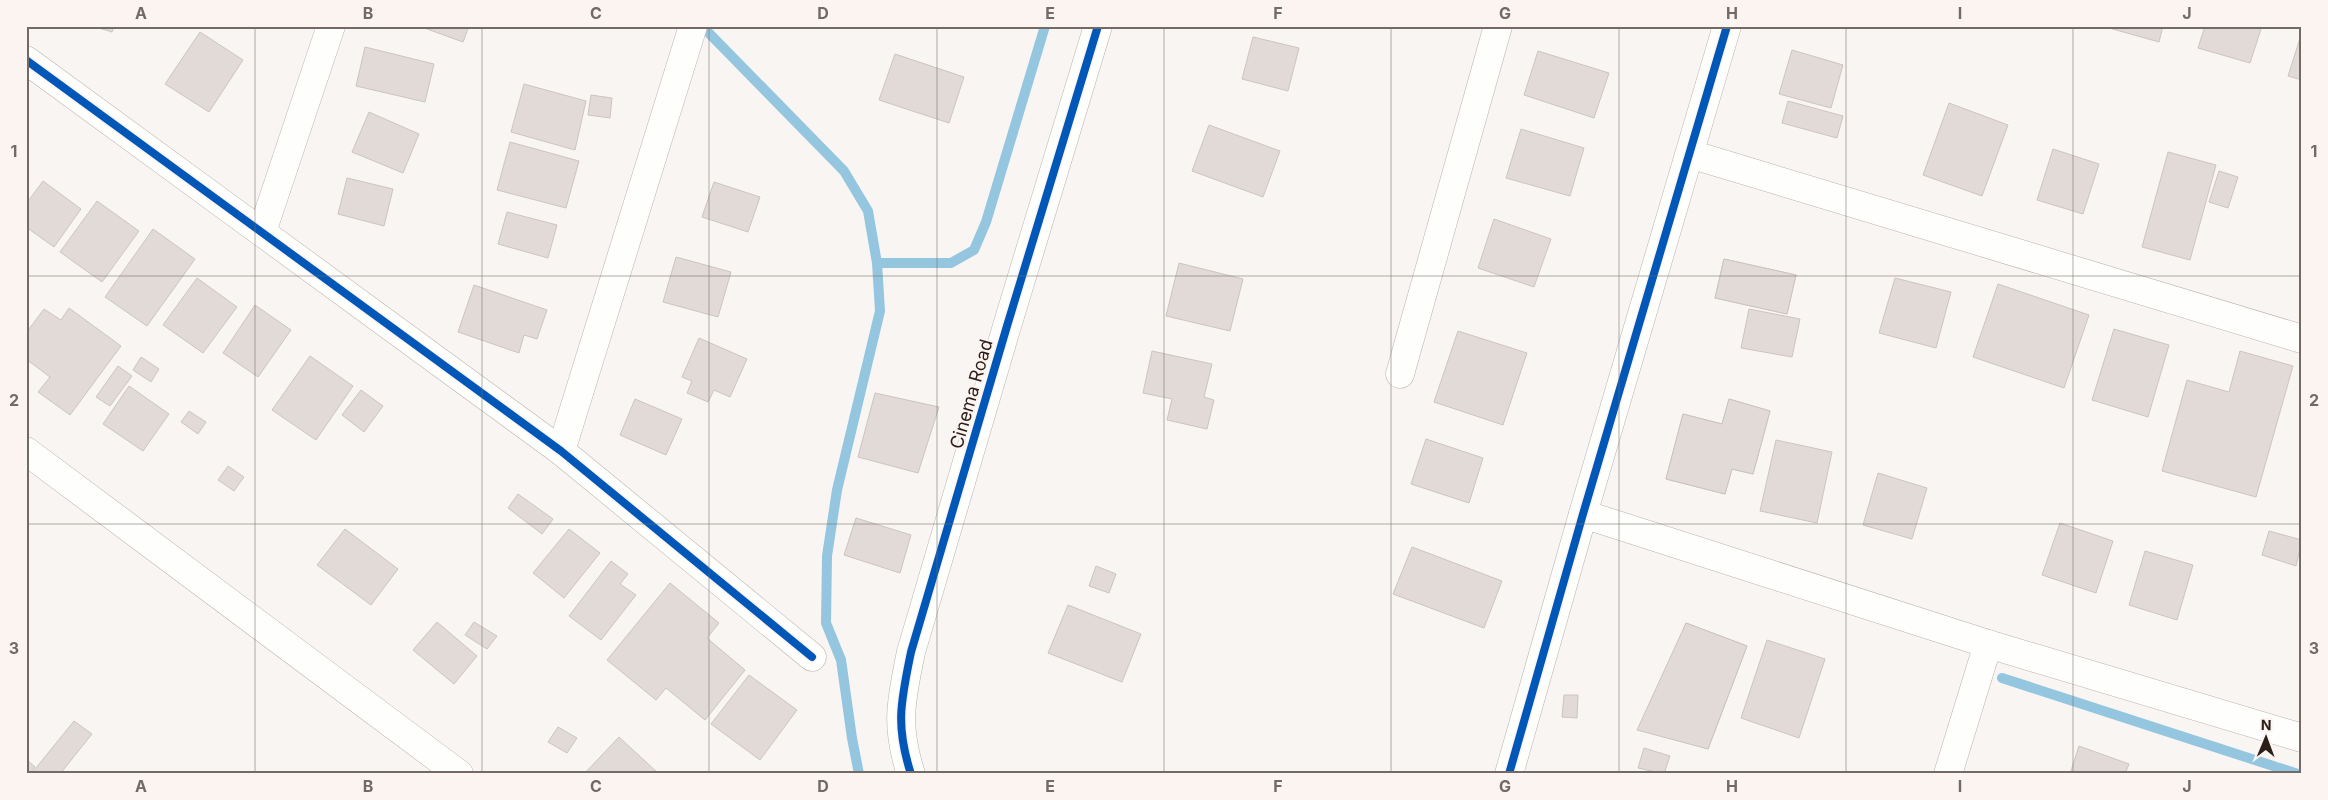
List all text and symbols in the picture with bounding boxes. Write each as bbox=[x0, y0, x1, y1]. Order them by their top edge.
text: A bbox=[135, 3, 147, 23]
text: B bbox=[363, 3, 373, 23]
text: C bbox=[590, 3, 602, 23]
text: D bbox=[817, 3, 829, 23]
text: E bbox=[1045, 3, 1055, 23]
text: F bbox=[1273, 3, 1283, 23]
text: G bbox=[1499, 3, 1511, 23]
text: H bbox=[1726, 3, 1738, 23]
text: I bbox=[1958, 3, 1962, 23]
text: J bbox=[2182, 3, 2192, 23]
text: 1 bbox=[11, 141, 17, 161]
text: 1 bbox=[2311, 141, 2317, 161]
street label: Cinema Road bbox=[945, 337, 997, 451]
text: 2 bbox=[9, 390, 19, 410]
text: 2 bbox=[2309, 390, 2319, 410]
text: 3 bbox=[9, 638, 19, 658]
text: 3 bbox=[2309, 638, 2319, 658]
north arrow bbox=[2240, 712, 2290, 762]
text: N bbox=[2261, 716, 2272, 733]
text: A bbox=[135, 776, 147, 796]
text: B bbox=[363, 776, 373, 796]
text: C bbox=[590, 776, 602, 796]
text: D bbox=[817, 776, 829, 796]
text: E bbox=[1045, 776, 1055, 796]
text: F bbox=[1273, 776, 1283, 796]
text: G bbox=[1499, 776, 1511, 796]
text: H bbox=[1726, 776, 1738, 796]
text: I bbox=[1958, 776, 1962, 796]
text: J bbox=[2182, 776, 2192, 796]

